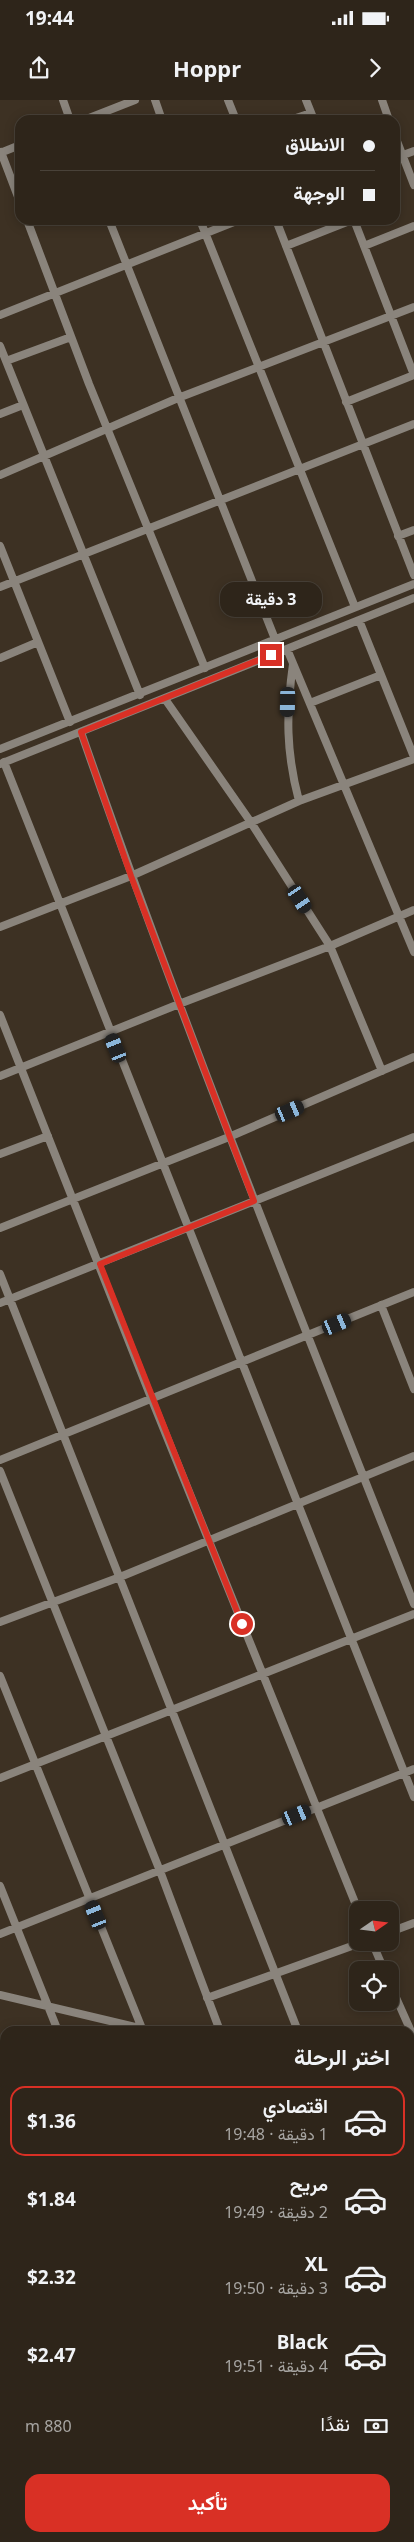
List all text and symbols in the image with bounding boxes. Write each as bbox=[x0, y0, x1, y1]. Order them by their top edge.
text: 19:44 bbox=[25, 5, 74, 31]
text: Hoppr bbox=[173, 53, 241, 83]
icon: share bbox=[25, 54, 53, 82]
icon: forward bbox=[361, 54, 389, 82]
text: الانطلاق bbox=[285, 131, 345, 157]
text: الوجهة bbox=[293, 180, 345, 206]
callout: 3 دقيقة bbox=[220, 582, 322, 618]
text: 3 دقيقة bbox=[245, 588, 297, 610]
route end bbox=[260, 644, 282, 666]
car bbox=[280, 687, 295, 717]
car bbox=[285, 882, 314, 916]
car bbox=[103, 1031, 128, 1065]
car bbox=[273, 1098, 306, 1124]
car bbox=[320, 1311, 353, 1337]
route start bbox=[231, 1613, 253, 1635]
car bbox=[280, 1802, 313, 1828]
car bbox=[83, 1898, 108, 1932]
north arrow bbox=[349, 1901, 399, 1951]
map controls bbox=[349, 1901, 399, 2011]
button: locate bbox=[349, 1961, 399, 2011]
text: اختر الرحلة bbox=[294, 2041, 390, 2071]
text: اقتصادي bbox=[263, 2093, 328, 2119]
icon: car bbox=[343, 2099, 388, 2144]
text: $1.36 bbox=[27, 2108, 76, 2134]
text: 1 دقيقة · 19:48 bbox=[224, 2123, 328, 2145]
text: مريح bbox=[290, 2171, 328, 2197]
icon: car bbox=[343, 2177, 388, 2222]
text: $1.84 bbox=[27, 2186, 76, 2212]
text: 2 دقيقة · 19:49 bbox=[224, 2201, 328, 2223]
text: XL bbox=[305, 2251, 328, 2277]
icon: car bbox=[343, 2255, 388, 2300]
text: $2.32 bbox=[27, 2264, 76, 2290]
text: 3 دقيقة · 19:50 bbox=[224, 2277, 328, 2299]
text: Black bbox=[277, 2329, 328, 2355]
icon: car bbox=[343, 2333, 388, 2378]
text: $2.47 bbox=[27, 2342, 76, 2368]
text: 4 دقيقة · 19:51 bbox=[224, 2355, 328, 2377]
text: نقدًا bbox=[321, 2411, 350, 2437]
icon: cash bbox=[362, 2412, 390, 2440]
text: 880 m bbox=[25, 2415, 72, 2437]
button: تأكيد bbox=[25, 2474, 390, 2532]

